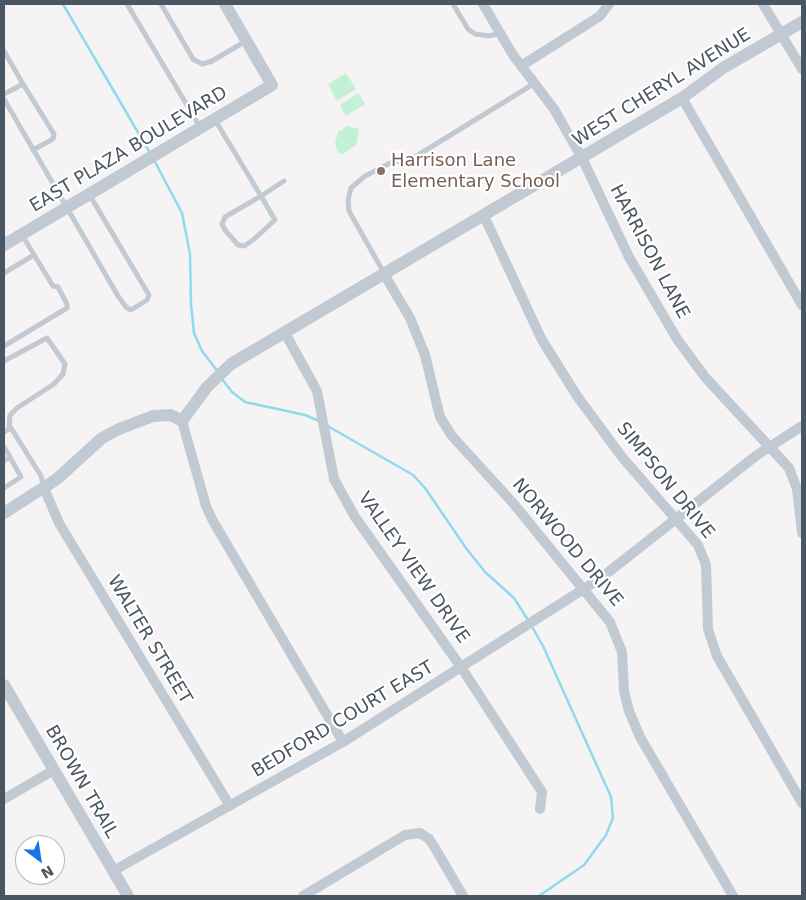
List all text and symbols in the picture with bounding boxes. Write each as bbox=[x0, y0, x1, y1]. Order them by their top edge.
street label: WEST CHERYL AVENUE bbox=[569, 24, 755, 152]
street label: EAST PLAZA BOULEVARD bbox=[26, 82, 232, 218]
place label: Harrison Lane Elementary School bbox=[391, 150, 560, 192]
marker: Harrison Lane Elementary School bbox=[375, 165, 387, 177]
street label: HARRISON LANE bbox=[605, 181, 693, 323]
street label: SIMPSON DRIVE bbox=[612, 419, 718, 543]
street label: NORWOOD DRIVE bbox=[507, 475, 627, 611]
street label: VALLEY VIEW DRIVE bbox=[353, 488, 473, 648]
street label: WALTER STREET bbox=[102, 572, 196, 708]
street label: BEDFORD COURT EAST bbox=[248, 657, 438, 783]
street label: BROWN TRAIL bbox=[40, 722, 122, 842]
north arrow bbox=[15, 835, 65, 885]
text: N bbox=[38, 862, 56, 882]

